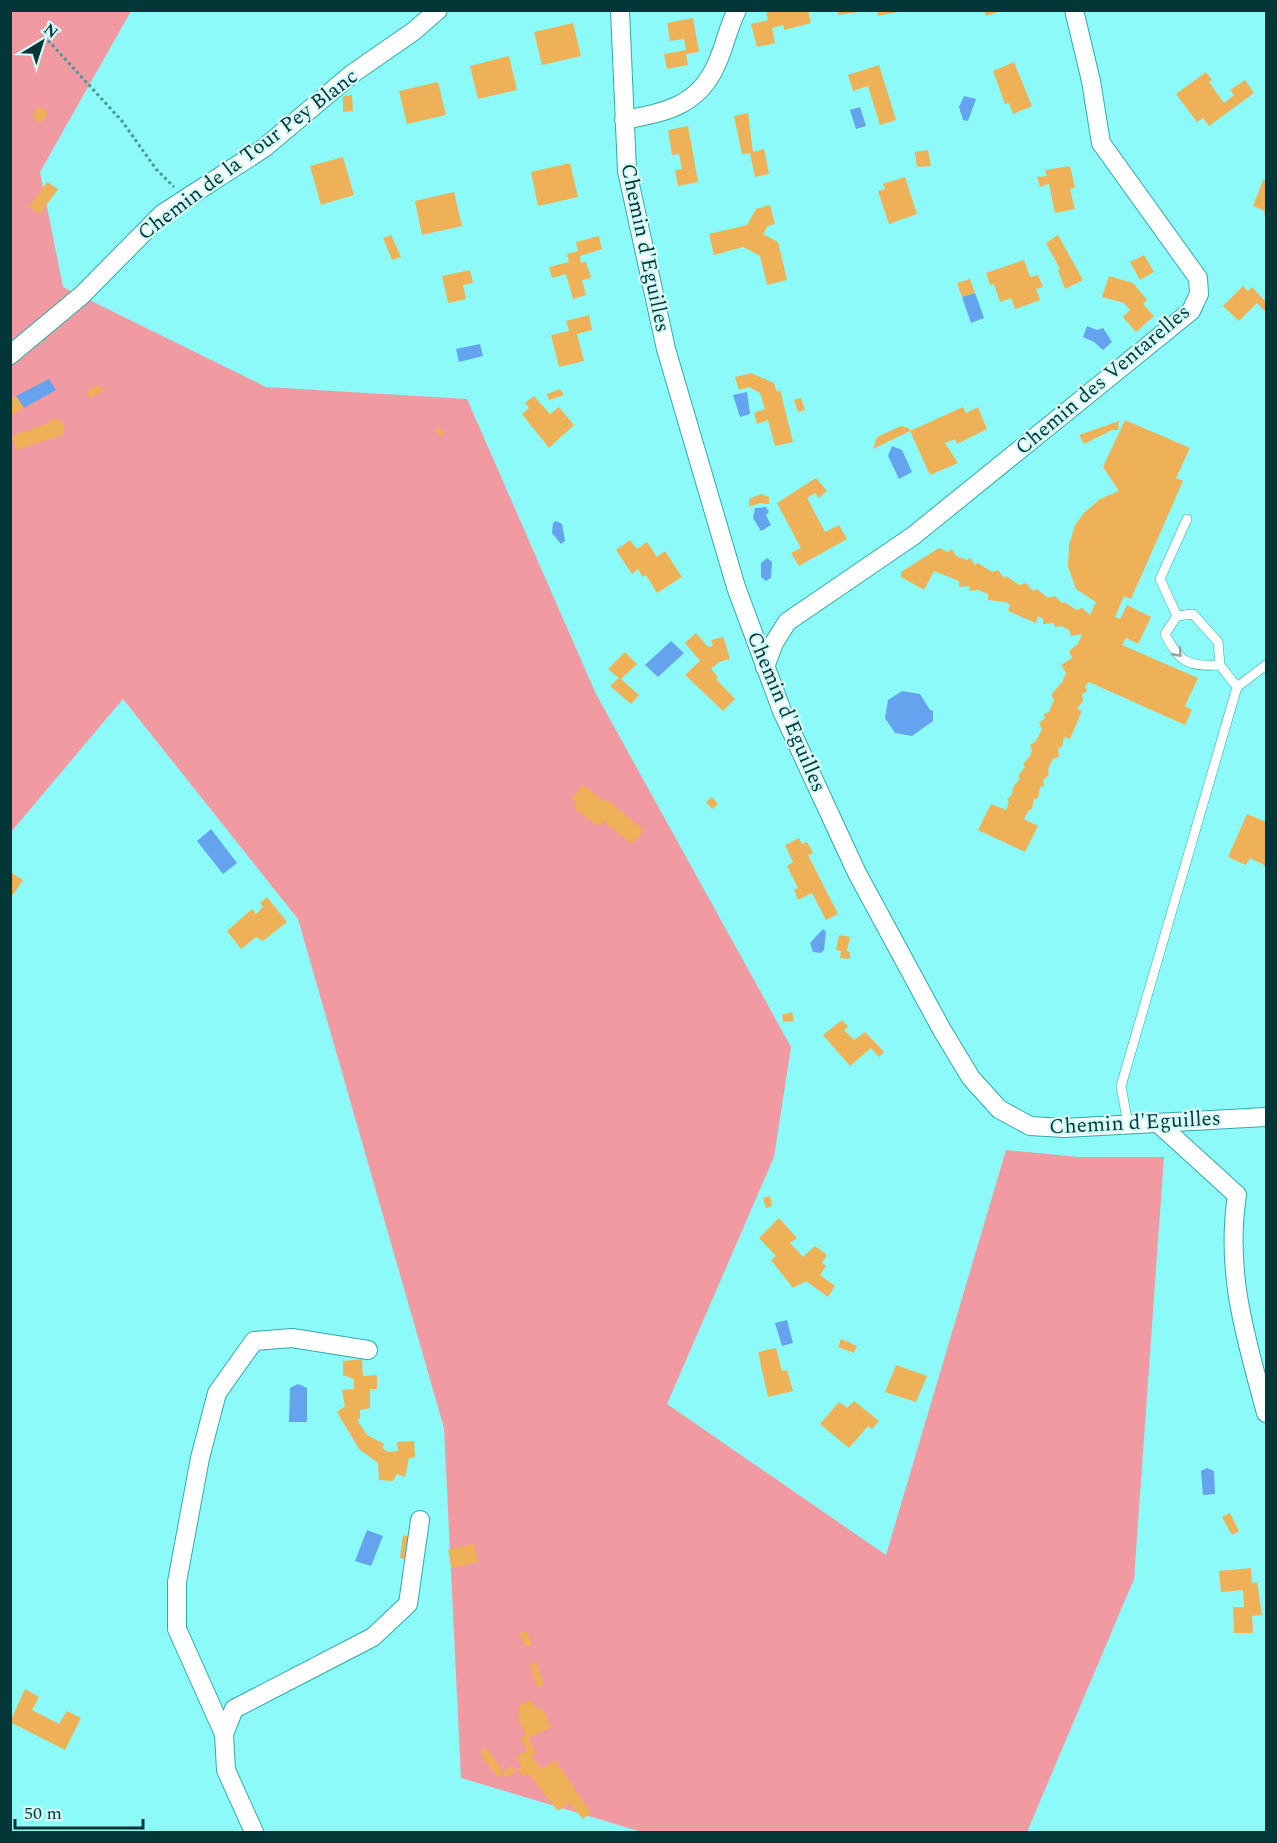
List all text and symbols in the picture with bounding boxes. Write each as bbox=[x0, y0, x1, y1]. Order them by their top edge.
north arrow bbox=[12, 12, 72, 72]
text: N bbox=[38, 17, 63, 44]
street label: Chemin de la Tour Pey Blanc bbox=[131, 61, 365, 249]
street label: Chemin d'Eguilles bbox=[611, 161, 679, 335]
street label: Chemin des Ventarelles bbox=[1008, 297, 1198, 463]
street label: Chemin d'Eguilles bbox=[738, 627, 834, 797]
one-way arrow bbox=[1171, 646, 1182, 656]
street label: Chemin d'Eguilles bbox=[1048, 1103, 1222, 1143]
scale bar bbox=[15, 1792, 142, 1830]
text: 50 m bbox=[24, 1800, 62, 1827]

